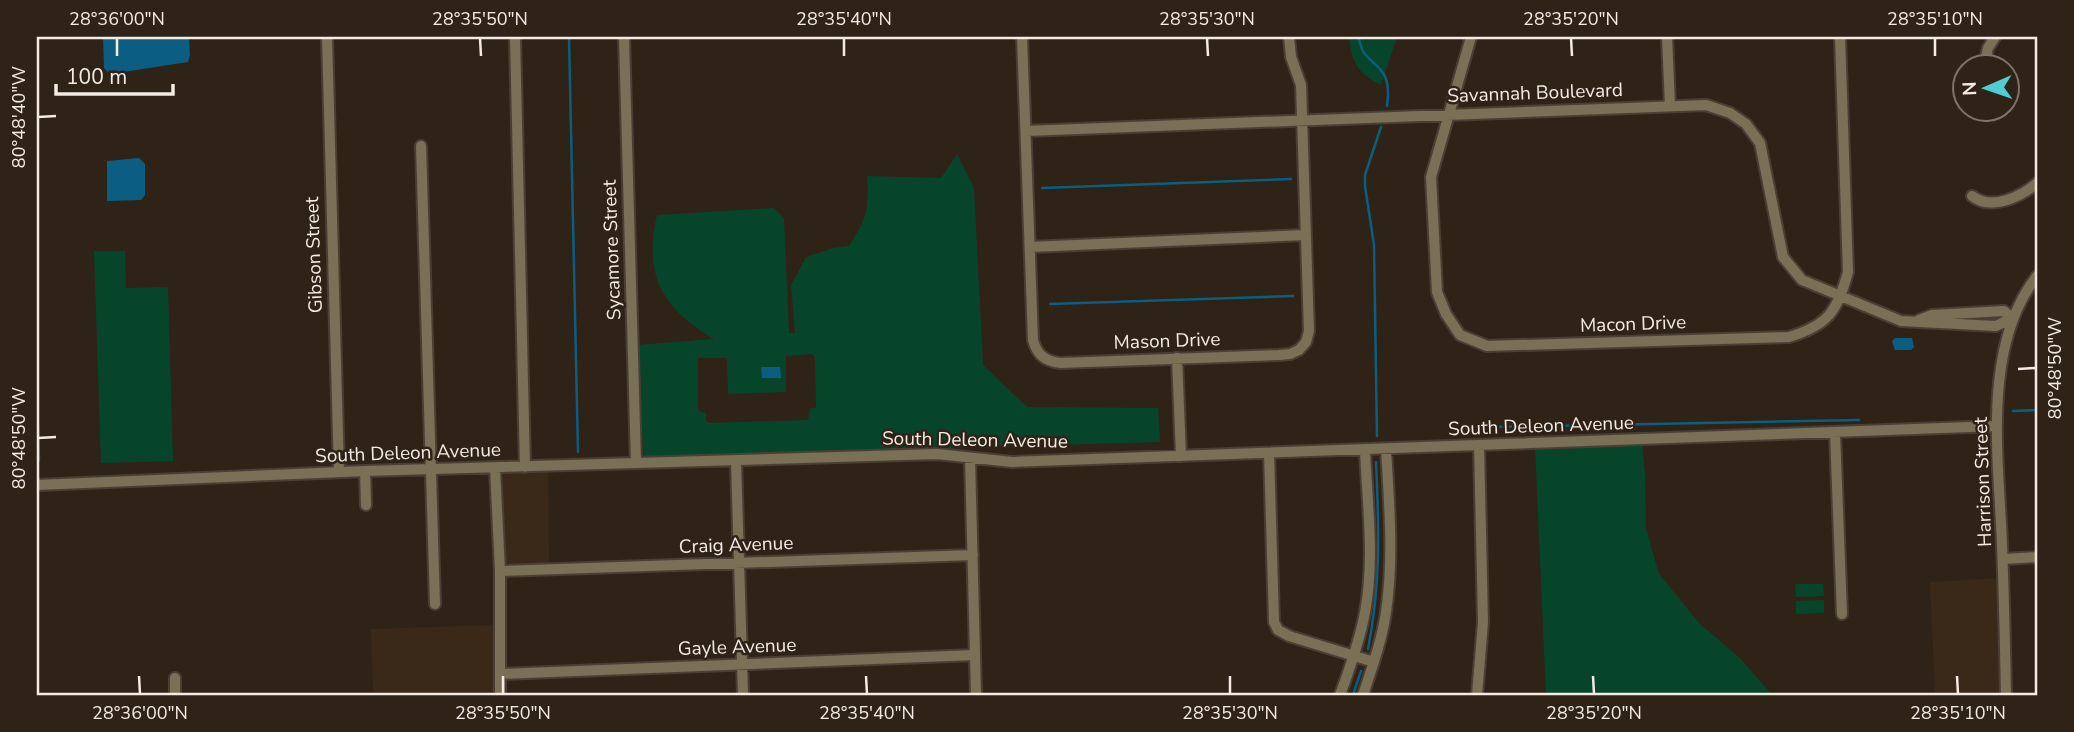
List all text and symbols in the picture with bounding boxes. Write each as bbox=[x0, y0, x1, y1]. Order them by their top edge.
text: 28°36'00"N bbox=[69, 7, 165, 31]
text: 28°35'50"N bbox=[432, 7, 528, 31]
text: 28°35'40"N bbox=[796, 7, 892, 31]
text: 28°35'30"N bbox=[1159, 7, 1255, 31]
text: 28°35'20"N bbox=[1523, 7, 1619, 31]
text: 28°35'10"N bbox=[1887, 7, 1983, 31]
scale bar bbox=[56, 52, 173, 96]
north arrow bbox=[1952, 52, 2022, 122]
text: 100 m bbox=[66, 63, 127, 91]
text: 80°48'40"W bbox=[7, 66, 31, 168]
street label: Savannah Boulevard bbox=[1447, 77, 1623, 109]
text: N bbox=[1957, 81, 1983, 96]
street label: Sycamore Street bbox=[597, 179, 627, 321]
street label: Gibson Street bbox=[299, 196, 329, 314]
street label: Macon Drive bbox=[1579, 309, 1687, 339]
text: 80°48'50"W bbox=[2043, 317, 2067, 419]
street label: Mason Drive bbox=[1113, 326, 1221, 356]
text: 80°48'50"W bbox=[7, 387, 31, 489]
street label: South Deleon Avenue bbox=[1448, 410, 1634, 442]
street label: Harrison Street bbox=[1968, 416, 1998, 547]
street label: South Deleon Avenue bbox=[882, 425, 1068, 455]
street label: South Deleon Avenue bbox=[315, 437, 501, 469]
street label: Craig Avenue bbox=[678, 530, 794, 560]
street label: Gayle Avenue bbox=[677, 632, 797, 662]
text: 28°36'00"N bbox=[92, 701, 188, 725]
text: 28°35'50"N bbox=[455, 701, 551, 725]
text: 28°35'40"N bbox=[819, 701, 915, 725]
text: 28°35'30"N bbox=[1182, 701, 1278, 725]
text: 28°35'20"N bbox=[1546, 701, 1642, 725]
text: 28°35'10"N bbox=[1910, 701, 2006, 725]

